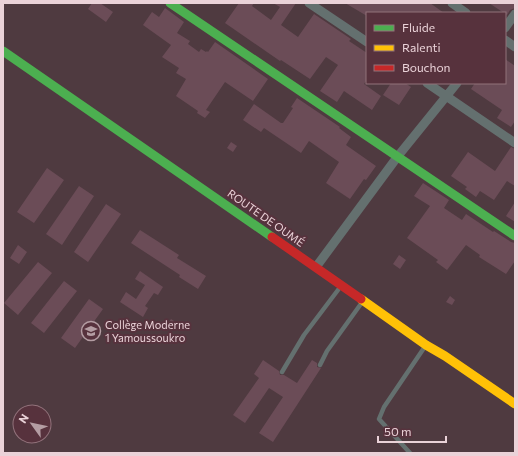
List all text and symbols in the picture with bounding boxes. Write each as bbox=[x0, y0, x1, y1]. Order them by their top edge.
legend bbox=[366, 12, 506, 84]
text: Fluide bbox=[402, 20, 435, 34]
text: Ralenti bbox=[402, 40, 441, 54]
text: Bouchon bbox=[402, 60, 450, 74]
street label: ROUTE DE OUMÉ bbox=[225, 185, 308, 249]
place label: Collège Moderne 1 Yamoussoukro bbox=[105, 318, 190, 344]
school or university icon: Collège Moderne 1 Yamoussoukro bbox=[80, 320, 102, 342]
north arrow bbox=[12, 404, 52, 444]
text: N bbox=[15, 411, 31, 425]
scale bar bbox=[378, 418, 446, 444]
text: 50 m bbox=[384, 424, 412, 438]

